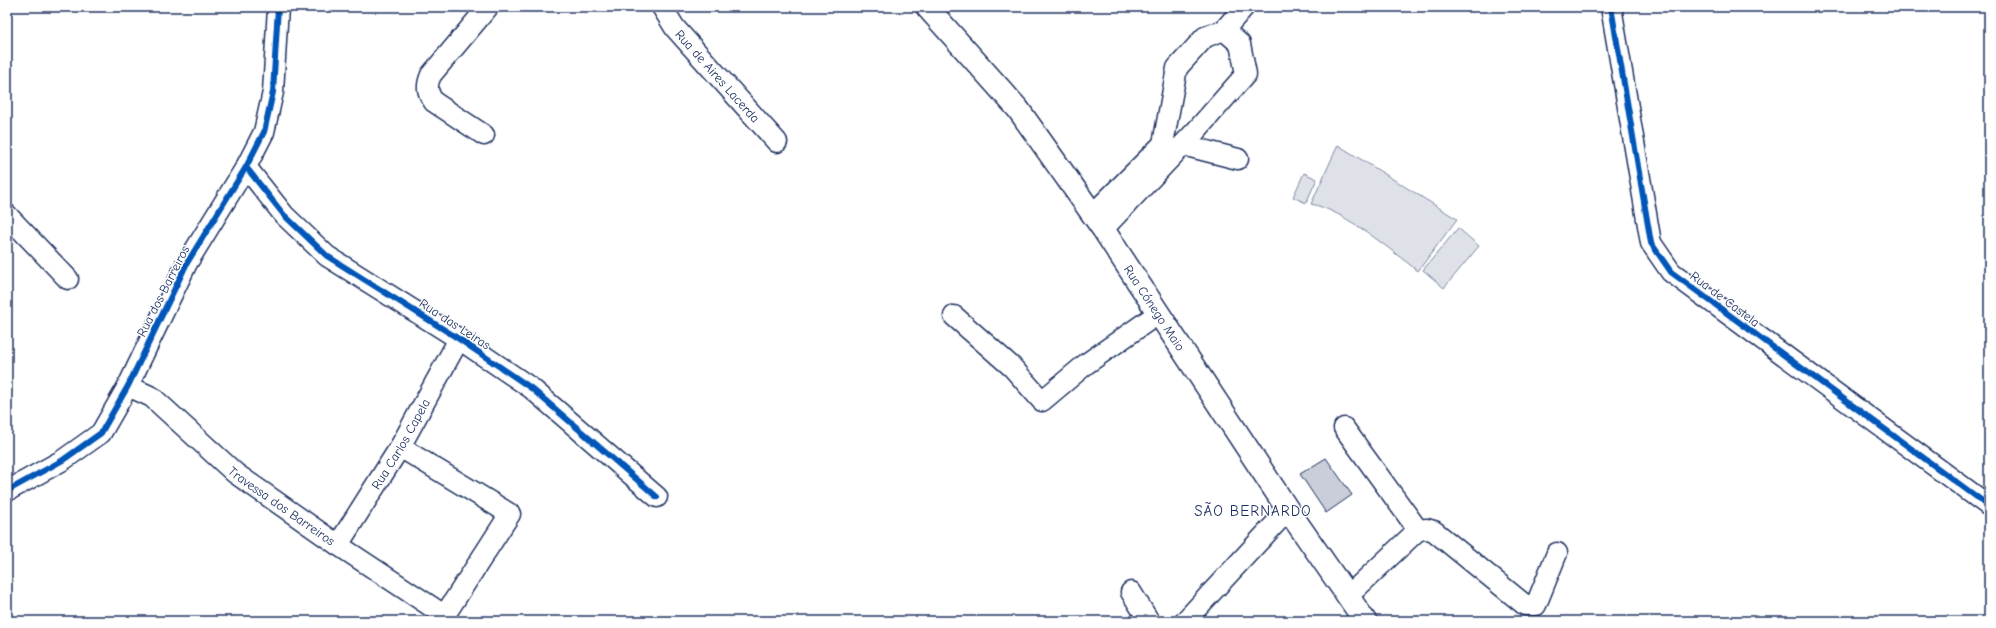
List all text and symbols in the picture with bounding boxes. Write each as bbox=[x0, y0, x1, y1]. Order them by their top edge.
street label: Rua de Aires Lacerda bbox=[673, 27, 763, 125]
street label: Rua dos Barreiros bbox=[134, 243, 192, 339]
street label: Rua Cónego Maio bbox=[1121, 262, 1189, 354]
street label: Rua de Castela bbox=[1687, 268, 1763, 330]
street label: Rua das Leiras bbox=[417, 295, 493, 353]
street label: Rua Carlos Capela bbox=[368, 396, 433, 492]
street label: Travessa dos Barreiros bbox=[225, 463, 338, 548]
district label: SÃO BERNARDO bbox=[1194, 502, 1312, 520]

